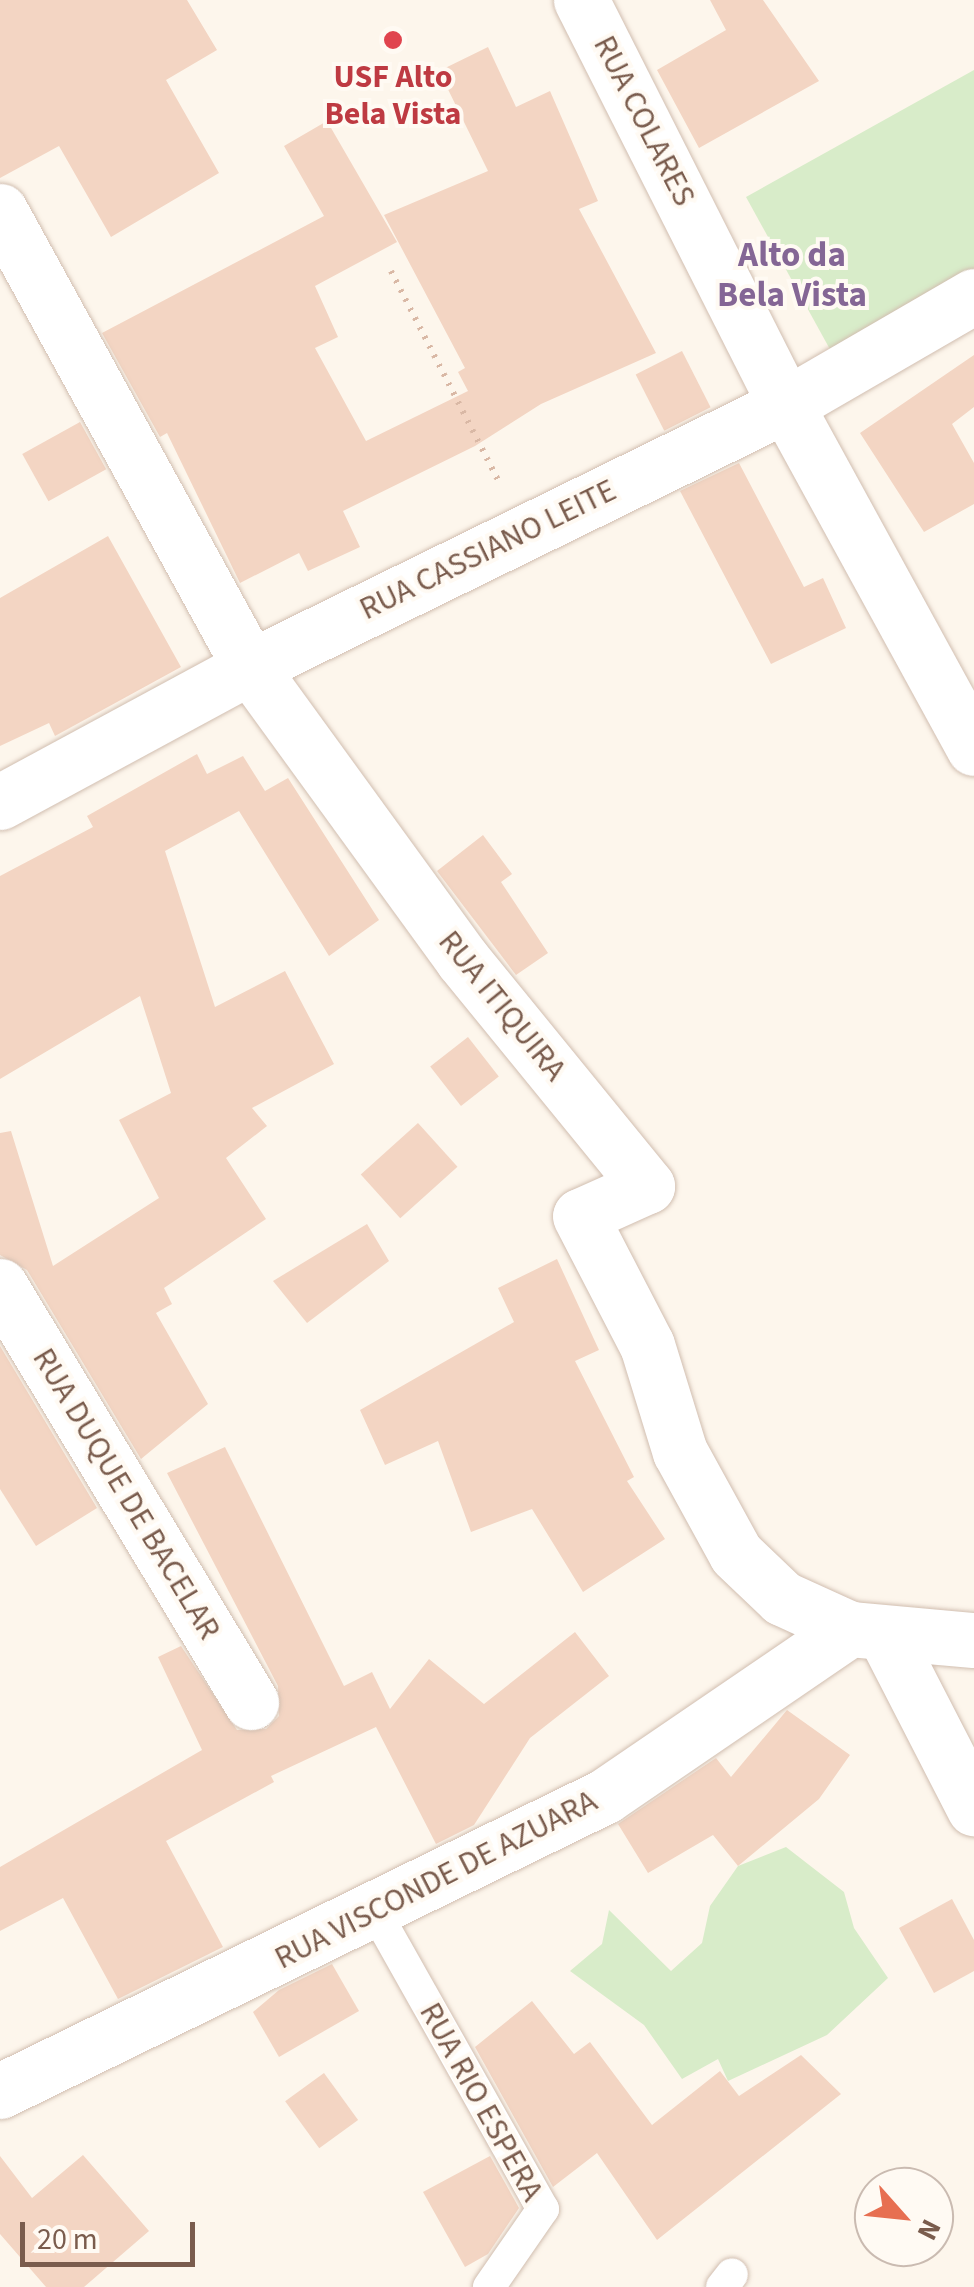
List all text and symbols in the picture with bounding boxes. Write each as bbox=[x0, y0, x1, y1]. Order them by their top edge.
marker: USF Alto Bela Vista bbox=[380, 27, 406, 53]
street label: RUA COLARES bbox=[585, 29, 703, 213]
place label: USF Alto Bela Vista bbox=[325, 59, 461, 134]
district label: Alto da Bela Vista bbox=[717, 234, 867, 316]
street label: RUA CASSIANO LEITE bbox=[354, 471, 622, 629]
street label: RUA ITIQUIRA bbox=[430, 923, 574, 1089]
street label: RUA DUQUE DE BACELAR bbox=[24, 1342, 228, 1646]
street label: RUA VISCONDE DE AZUARA bbox=[269, 1782, 603, 1978]
street label: RUA RIO ESPERA bbox=[411, 1996, 551, 2208]
north arrow bbox=[854, 2167, 954, 2267]
scale bar bbox=[25, 2202, 200, 2264]
text: N bbox=[907, 2212, 951, 2247]
text: 20 m bbox=[37, 2218, 98, 2261]

